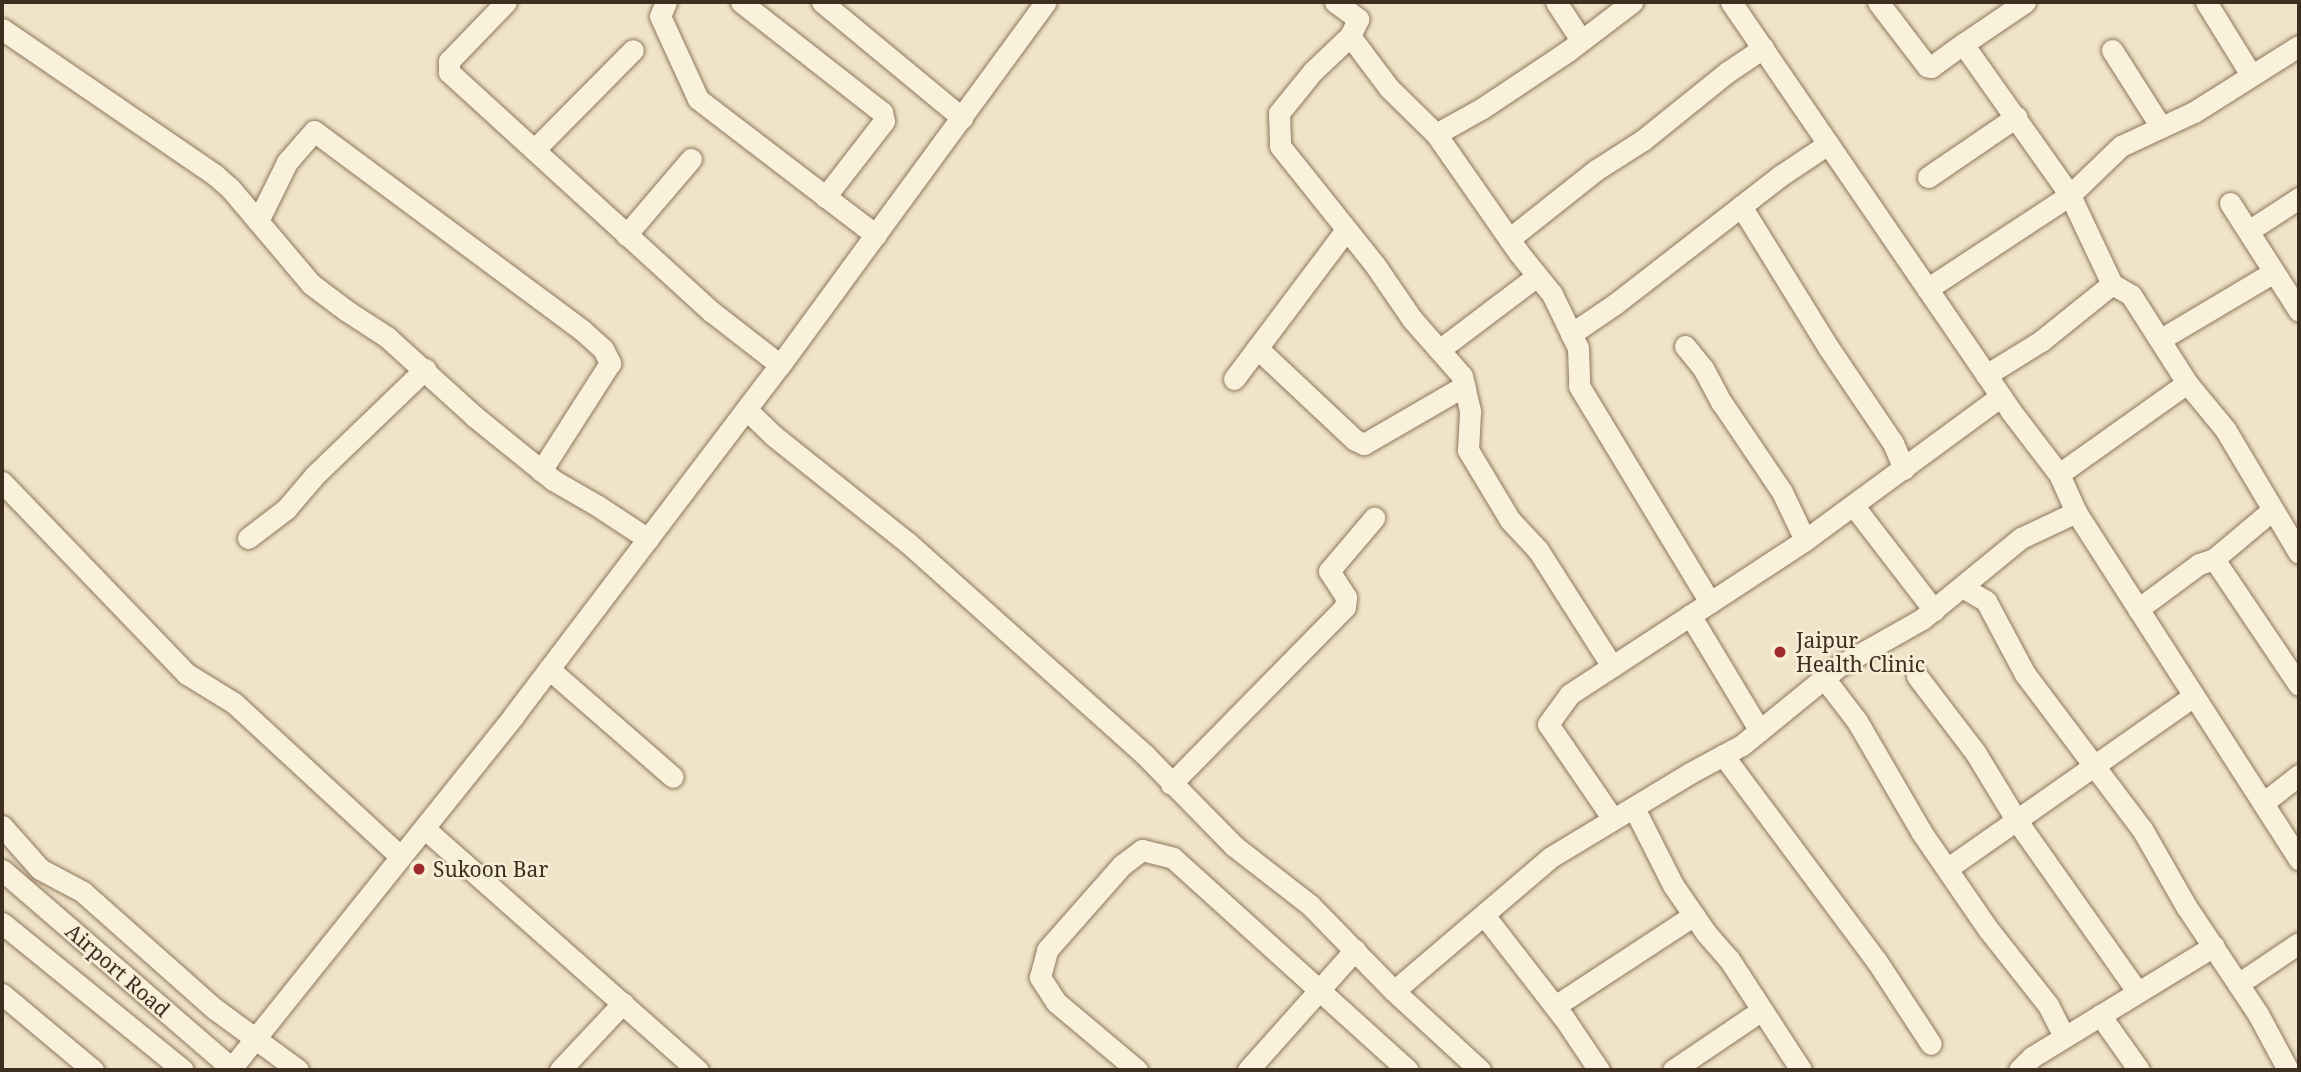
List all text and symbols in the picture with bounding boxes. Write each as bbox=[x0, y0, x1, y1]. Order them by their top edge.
place label: Jaipur Health Clinic bbox=[1796, 627, 1925, 677]
marker: Jaipur Health Clinic bbox=[1770, 642, 1790, 662]
place label: Sukoon Bar bbox=[433, 856, 548, 882]
marker: Sukoon Bar bbox=[411, 861, 427, 877]
street label: Airport Road bbox=[61, 918, 175, 1022]

